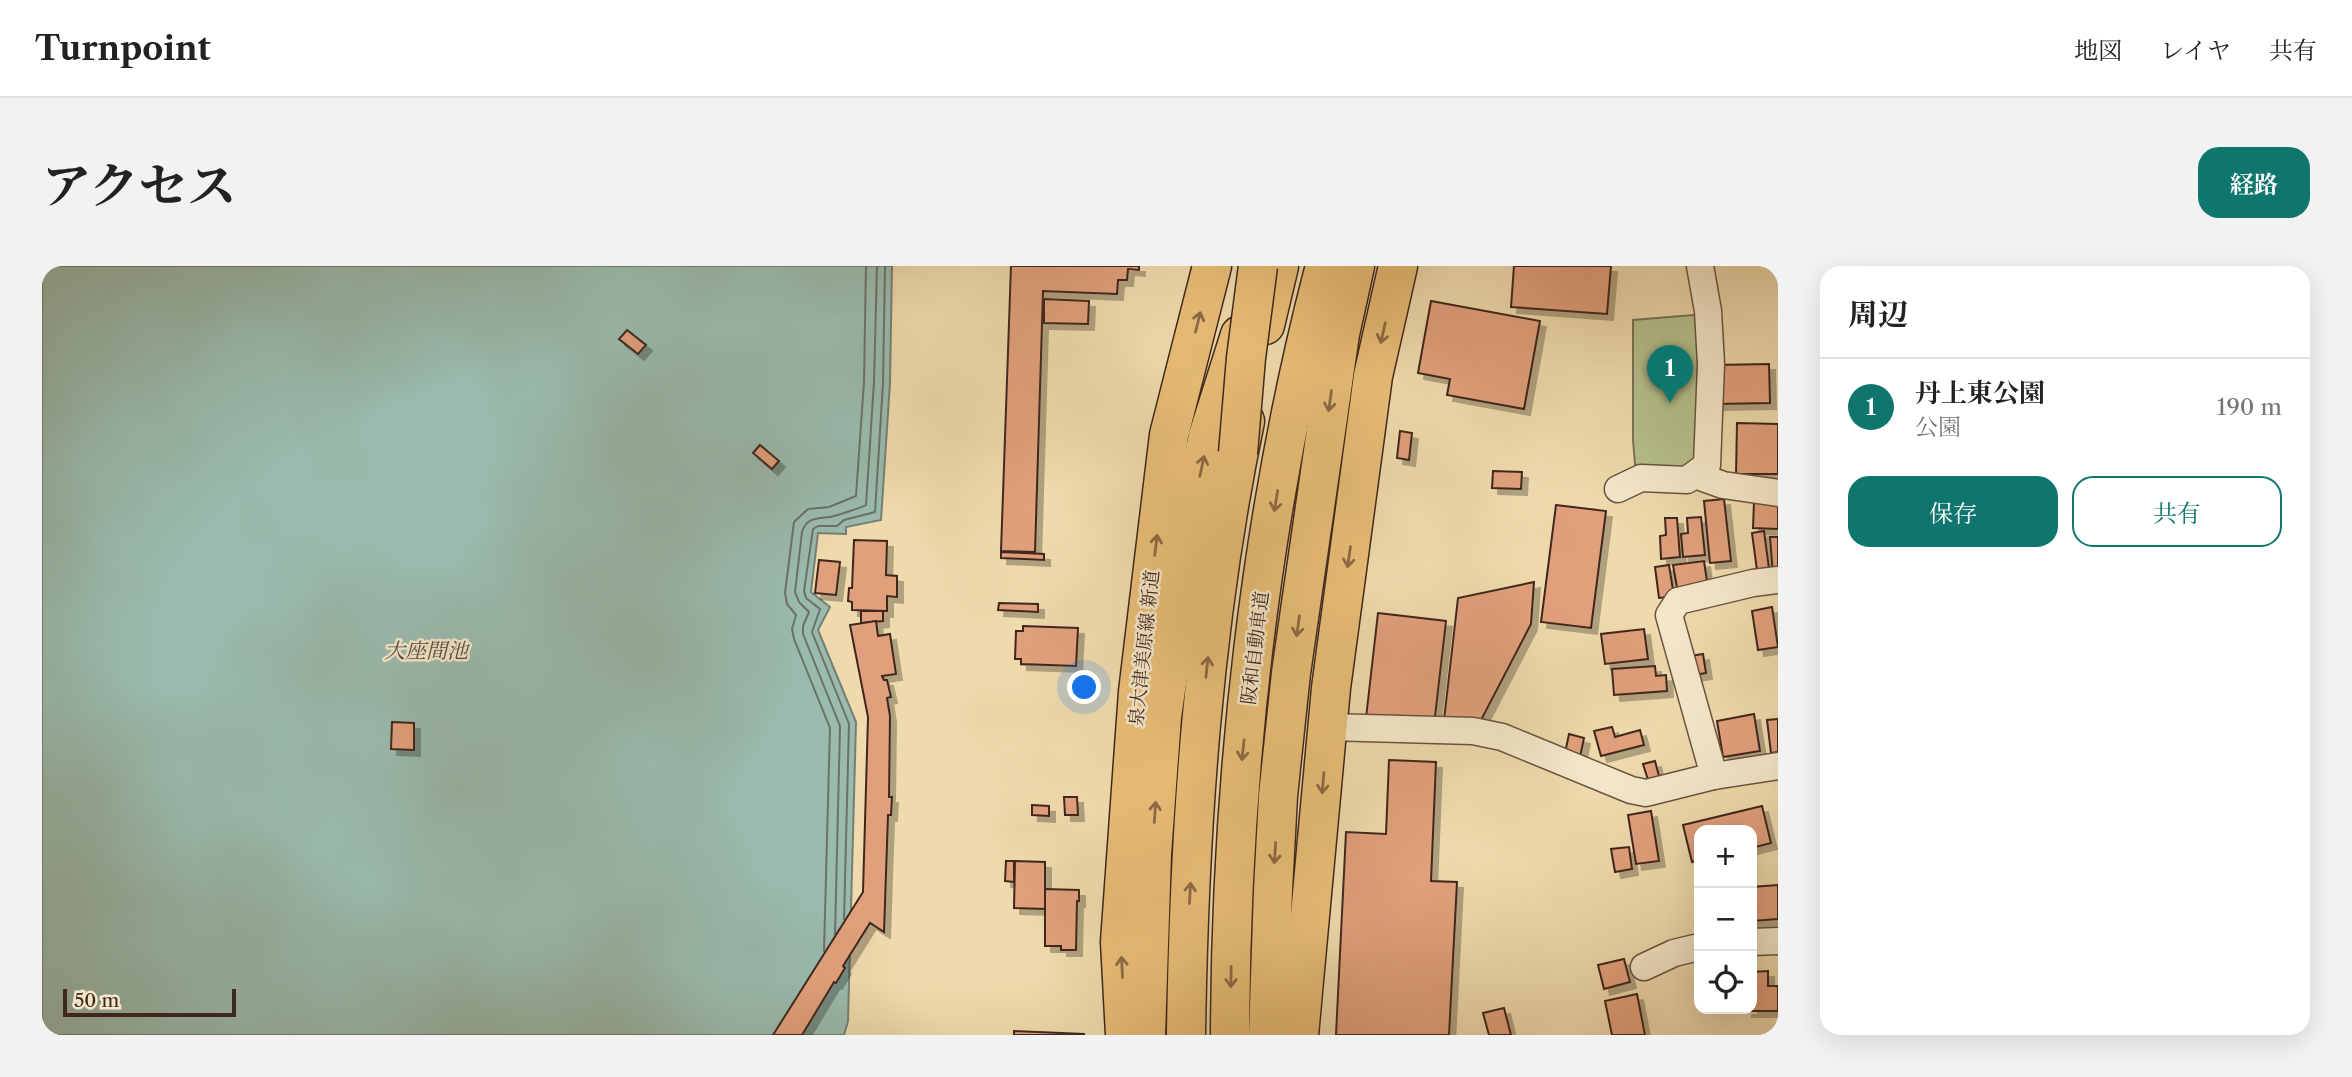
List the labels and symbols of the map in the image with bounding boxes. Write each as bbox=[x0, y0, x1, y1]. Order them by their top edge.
one-way arrow bbox=[1192, 311, 1205, 334]
one-way arrow bbox=[1376, 321, 1389, 344]
pin: 1 bbox=[1647, 345, 1693, 403]
one-way arrow bbox=[1323, 389, 1336, 412]
one-way arrow bbox=[1196, 455, 1210, 478]
one-way arrow bbox=[1269, 489, 1282, 511]
one-way arrow bbox=[1149, 534, 1162, 557]
one-way arrow bbox=[1342, 546, 1355, 568]
street label: 泉大津美原線 新道 bbox=[1124, 569, 1164, 727]
street label: 阪和自動車道 bbox=[1237, 590, 1273, 706]
one-way arrow bbox=[1291, 615, 1304, 637]
water label: 大座間池 bbox=[384, 638, 470, 663]
one-way arrow bbox=[1201, 656, 1214, 678]
your location bbox=[1067, 670, 1101, 704]
one-way arrow bbox=[1237, 738, 1250, 761]
one-way arrow bbox=[1316, 772, 1329, 794]
one-way arrow bbox=[1149, 801, 1162, 824]
one-way arrow bbox=[1268, 841, 1281, 863]
one-way arrow bbox=[1183, 882, 1196, 905]
one-way arrow bbox=[1115, 956, 1128, 979]
one-way arrow bbox=[1224, 966, 1238, 989]
scale bar bbox=[63, 986, 236, 1018]

